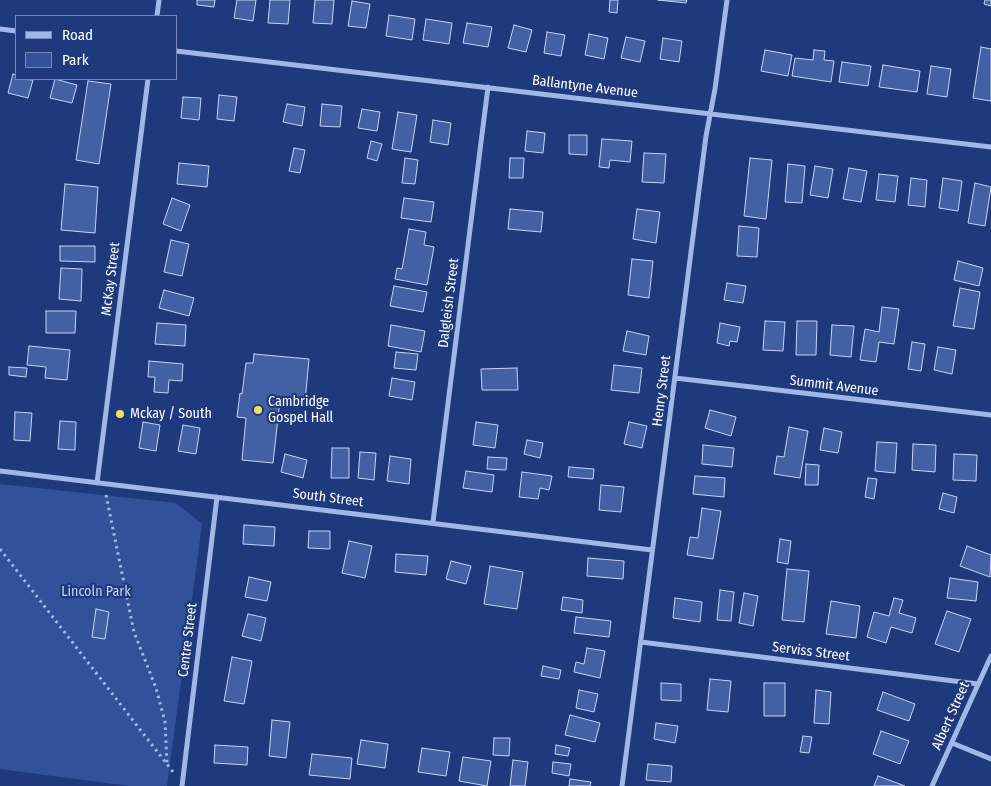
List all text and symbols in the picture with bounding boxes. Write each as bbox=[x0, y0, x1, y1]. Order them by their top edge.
legend bbox=[15, 15, 178, 80]
text: Road bbox=[62, 26, 93, 44]
text: Park bbox=[62, 51, 89, 69]
street label: Ballantyne Avenue bbox=[531, 72, 639, 102]
street label: McKay Street bbox=[98, 241, 124, 317]
street label: Dalgleish Street bbox=[435, 257, 463, 349]
street label: Henry Street bbox=[649, 354, 675, 428]
street label: Summit Avenue bbox=[789, 372, 879, 400]
place label: Cambridge Gospel Hall bbox=[268, 394, 333, 427]
marker: Cambridge Gospel Hall bbox=[252, 404, 264, 416]
place label: Mckay / South bbox=[130, 406, 212, 422]
marker: Mckay / South bbox=[114, 408, 126, 420]
street label: South Street bbox=[292, 485, 364, 511]
park label: Lincoln Park bbox=[61, 584, 131, 600]
street label: Centre Street bbox=[175, 602, 201, 678]
street label: Serviss Street bbox=[771, 639, 851, 665]
street label: Albert Street bbox=[929, 679, 973, 753]

